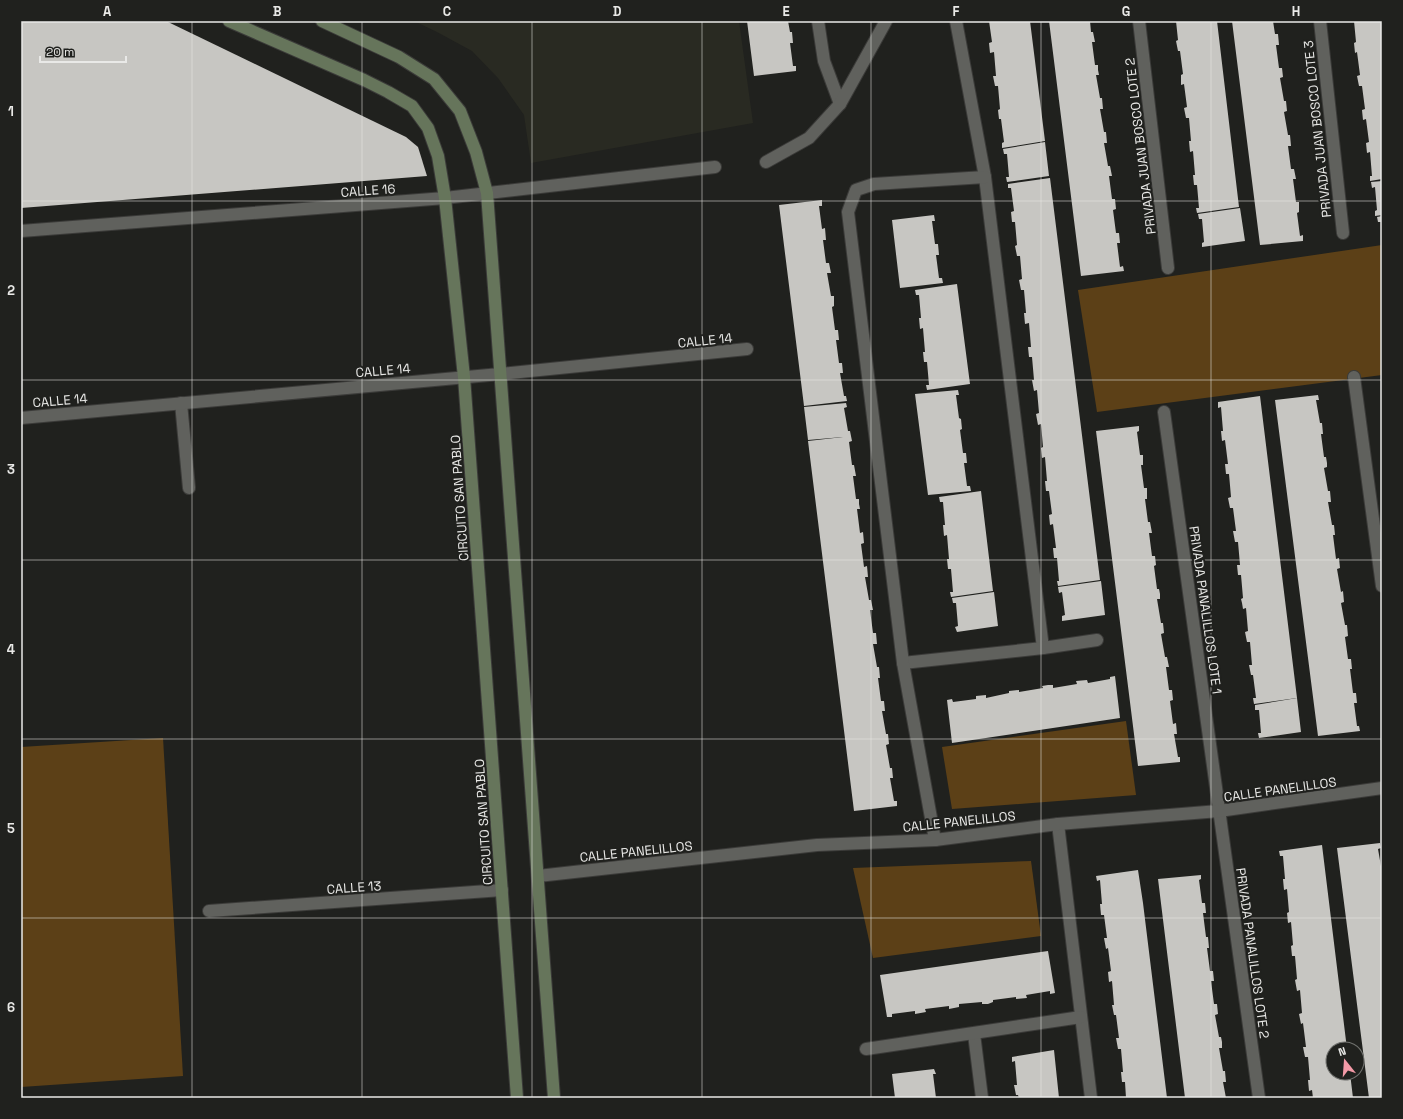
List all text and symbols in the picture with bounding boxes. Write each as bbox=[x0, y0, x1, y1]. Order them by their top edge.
text: A bbox=[103, 3, 112, 20]
text: B bbox=[273, 3, 282, 20]
text: C bbox=[443, 3, 451, 20]
text: D bbox=[613, 3, 622, 20]
text: E bbox=[782, 3, 790, 20]
text: F bbox=[953, 3, 960, 20]
text: G bbox=[1122, 3, 1130, 20]
text: H bbox=[1292, 3, 1300, 20]
scale bar bbox=[40, 38, 126, 64]
street label: PRIVADA JUAN BOSCO LOTE 3 bbox=[1300, 39, 1335, 218]
text: 20 m bbox=[46, 44, 74, 60]
street label: PRIVADA JUAN BOSCO LOTE 2 bbox=[1121, 56, 1160, 235]
text: 1 bbox=[8, 103, 14, 120]
street label: CALLE 16 bbox=[340, 180, 396, 201]
text: 2 bbox=[7, 282, 15, 299]
street label: CALLE 14 bbox=[677, 329, 733, 352]
street label: CALLE 14 bbox=[355, 360, 411, 381]
street label: CALLE 14 bbox=[32, 390, 88, 411]
street label: CIRCUITO SAN PABLO bbox=[447, 434, 472, 562]
text: 3 bbox=[7, 461, 15, 478]
street label: PRIVADA PANALILLOS LOTE 1 bbox=[1185, 525, 1226, 695]
text: 4 bbox=[7, 641, 15, 658]
street label: CIRCUITO SAN PABLO bbox=[471, 758, 496, 886]
street label: CALLE PANELILLOS bbox=[1223, 773, 1337, 806]
street label: CALLE PANELILLOS bbox=[902, 807, 1016, 836]
text: 5 bbox=[7, 820, 15, 837]
street label: CALLE PANELILLOS bbox=[579, 837, 693, 866]
street label: PRIVADA PANALILLOS LOTE 2 bbox=[1232, 867, 1273, 1040]
street label: CALLE 13 bbox=[326, 877, 382, 898]
text: 6 bbox=[7, 999, 15, 1016]
north arrow bbox=[1325, 1041, 1365, 1081]
text: N bbox=[1337, 1044, 1348, 1059]

